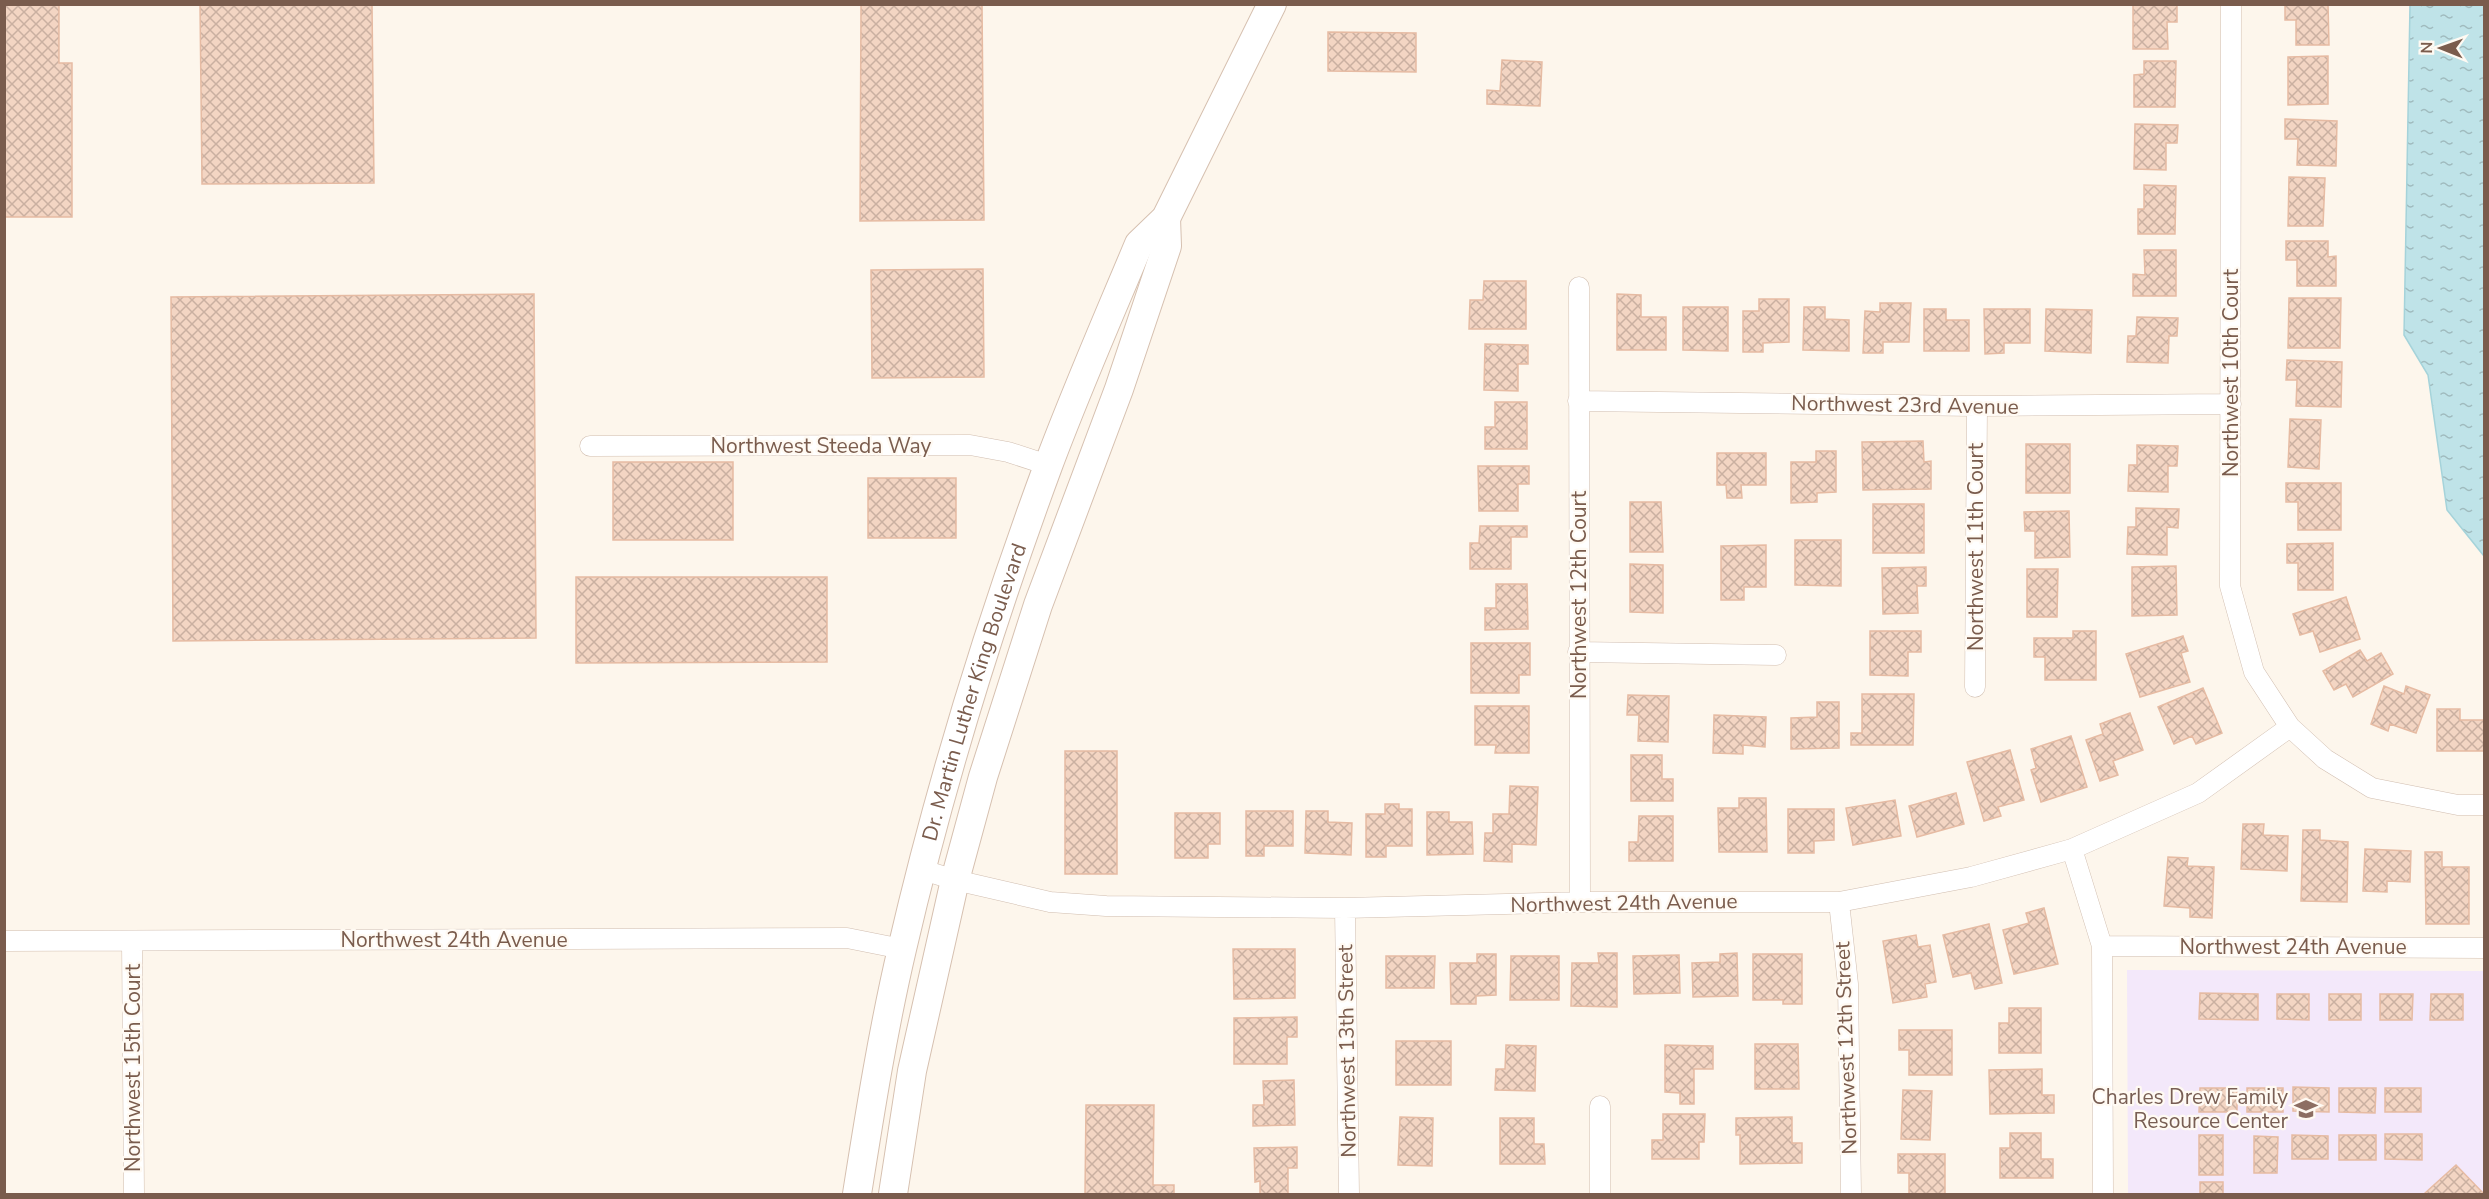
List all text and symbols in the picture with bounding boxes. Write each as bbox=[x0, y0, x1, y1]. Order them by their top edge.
north arrow bbox=[2411, 18, 2471, 78]
text: N bbox=[2416, 42, 2438, 54]
street label: Northwest 10th Court bbox=[2217, 268, 2245, 477]
street label: Northwest 23rd Avenue bbox=[1791, 389, 2019, 421]
street label: Northwest Steeda Way bbox=[711, 432, 932, 460]
street label: Northwest 11th Court bbox=[1962, 442, 1990, 651]
street label: Northwest 12th Court bbox=[1565, 490, 1593, 699]
street label: Dr. Martin Luther King Boulevard bbox=[915, 540, 1033, 844]
street label: Northwest 24th Avenue bbox=[1510, 887, 1738, 919]
street label: Northwest 24th Avenue bbox=[340, 926, 568, 954]
street label: Northwest 24th Avenue bbox=[2179, 933, 2407, 961]
street label: Northwest 12th Street bbox=[1828, 940, 1864, 1155]
street label: Northwest 13th Street bbox=[1331, 944, 1363, 1158]
street label: Northwest 15th Court bbox=[119, 963, 147, 1172]
place label: Charles Drew Family Resource Center bbox=[2092, 1083, 2288, 1135]
school or university icon: Charles Drew Family Resource Center bbox=[2293, 1096, 2319, 1122]

